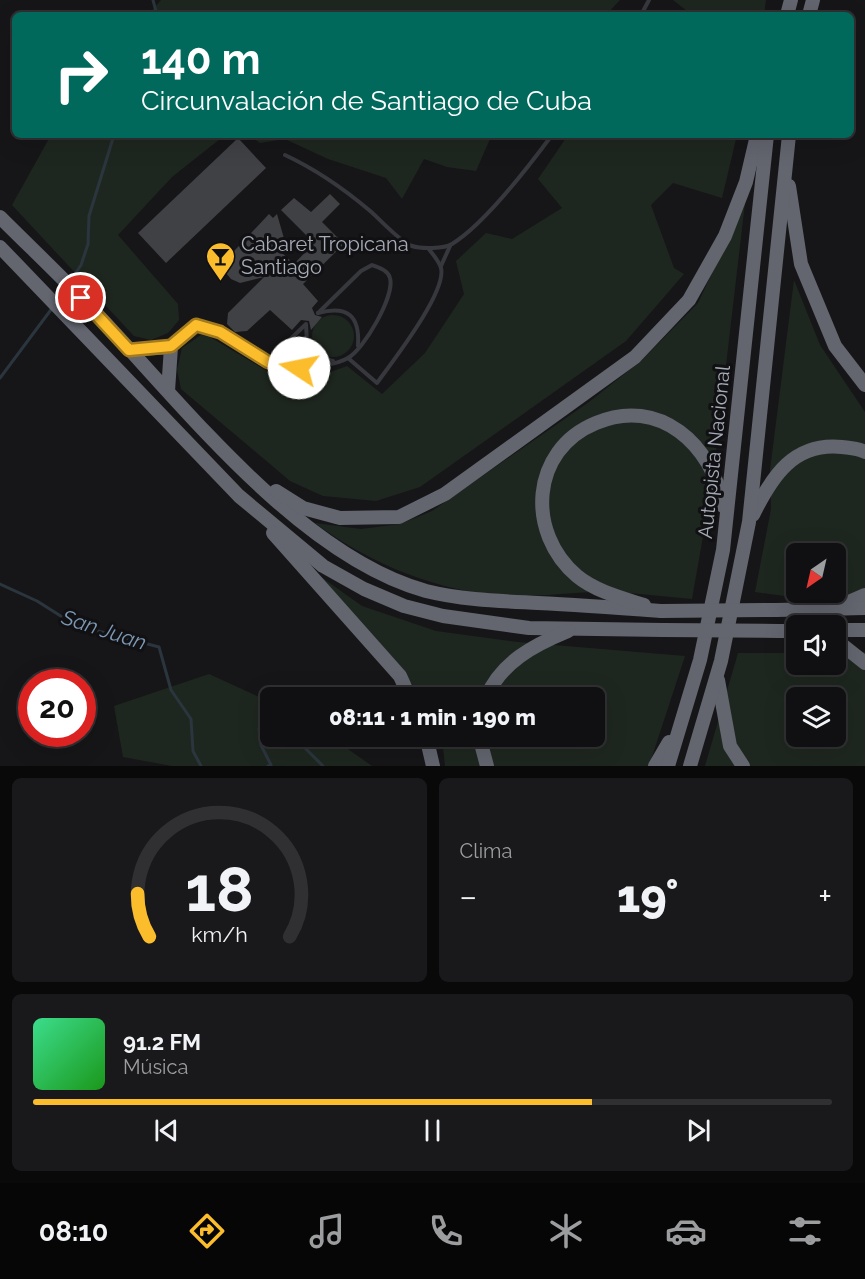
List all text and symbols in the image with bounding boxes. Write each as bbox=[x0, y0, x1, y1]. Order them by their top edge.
text: 140 m bbox=[141, 35, 261, 84]
icon: right bbox=[42, 36, 120, 114]
text: Circunvalación de Santiago de Cuba bbox=[141, 85, 592, 116]
place label: Cabaret Tropicana Santiago bbox=[241, 232, 409, 279]
bar icon: Cabaret Tropicana Santiago bbox=[204, 240, 236, 282]
pin bbox=[55, 272, 106, 323]
icon: arrive bbox=[64, 281, 97, 314]
position arrow bbox=[267, 336, 331, 400]
street label: Autopista Nacional bbox=[693, 364, 735, 540]
north arrow bbox=[786, 543, 846, 603]
map controls bbox=[786, 543, 846, 747]
water label: San Juan bbox=[58, 604, 150, 655]
button: sound bbox=[786, 615, 846, 675]
speed limit sign: 20 bbox=[18, 669, 96, 747]
button: layers bbox=[786, 687, 846, 747]
text: 08:11 · 1 min · 190 m bbox=[329, 704, 536, 730]
text: Clima bbox=[460, 839, 512, 863]
text: 18 bbox=[185, 852, 254, 926]
text: 19° bbox=[617, 870, 679, 923]
text: − bbox=[460, 877, 477, 916]
text: + bbox=[818, 877, 832, 916]
text: km/h bbox=[191, 922, 248, 947]
text: 91.2 FM bbox=[123, 1029, 201, 1055]
text: Música bbox=[123, 1055, 188, 1079]
icon: previous bbox=[150, 1114, 183, 1147]
icon: pause bbox=[416, 1114, 449, 1147]
icon: next bbox=[682, 1114, 715, 1147]
icon: directions bbox=[186, 1210, 228, 1252]
icon: music bbox=[306, 1210, 348, 1252]
icon: phone bbox=[425, 1210, 467, 1252]
icon: climate bbox=[545, 1210, 587, 1252]
icon: car bbox=[665, 1210, 707, 1252]
icon: filters bbox=[784, 1210, 826, 1252]
text: 08:10 bbox=[39, 1216, 108, 1247]

